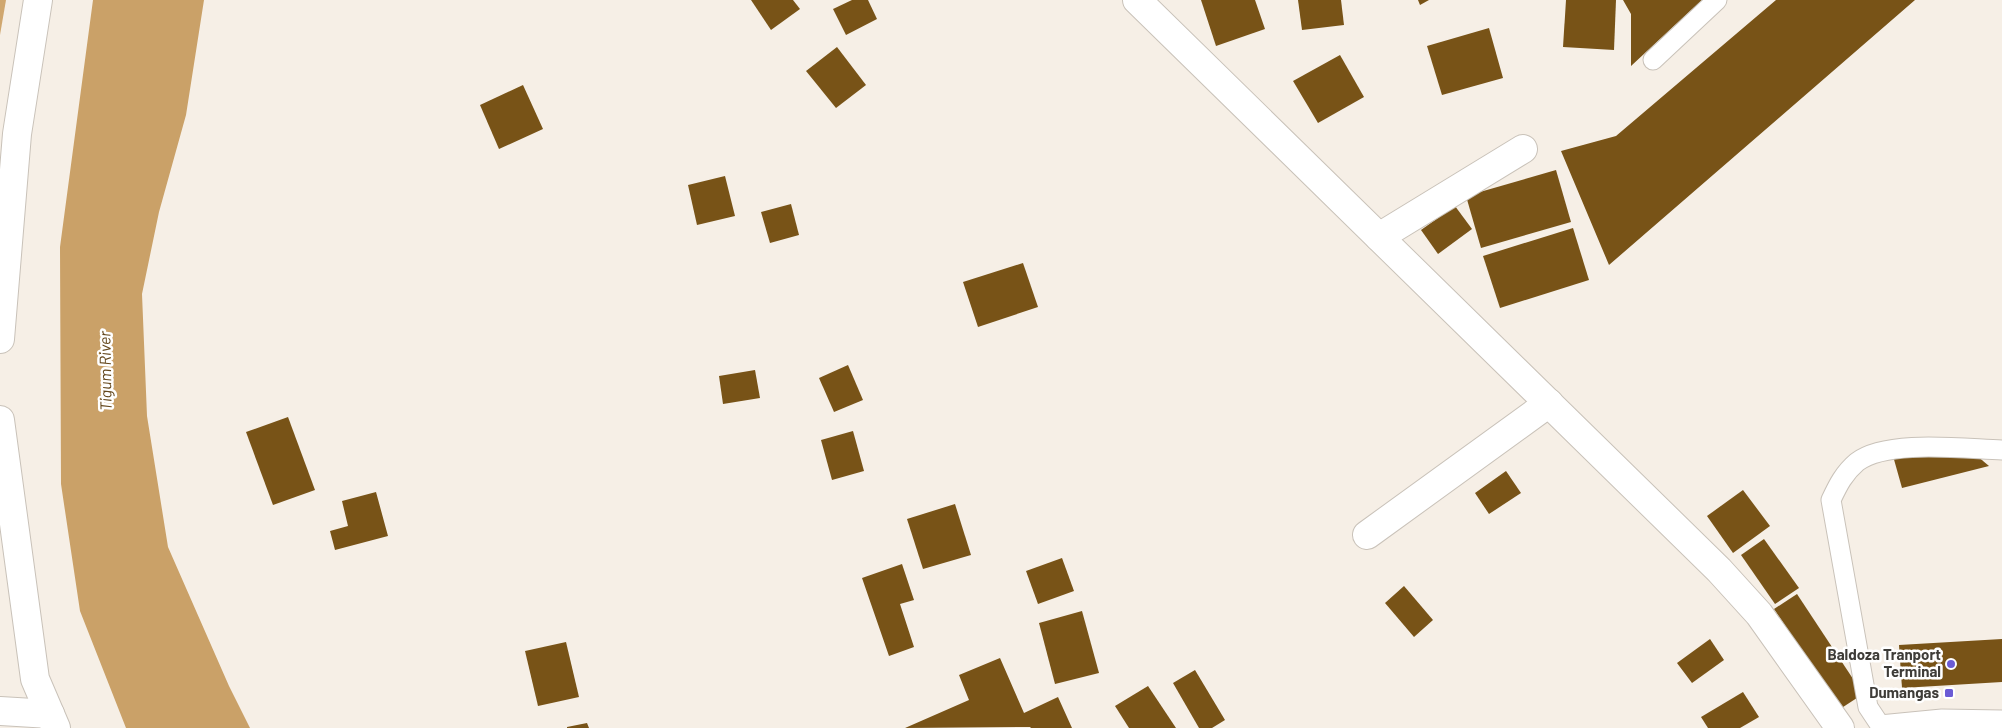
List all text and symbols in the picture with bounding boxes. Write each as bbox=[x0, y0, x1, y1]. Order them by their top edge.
water label: Tigum River bbox=[94, 330, 115, 411]
place label: Baldoza Tranport Terminal bbox=[1827, 645, 1941, 680]
marker: Baldoza Tranport Terminal bbox=[1945, 658, 1957, 670]
place label: Dumangas bbox=[1869, 683, 1939, 701]
marker: Dumangas bbox=[1943, 687, 1955, 699]

